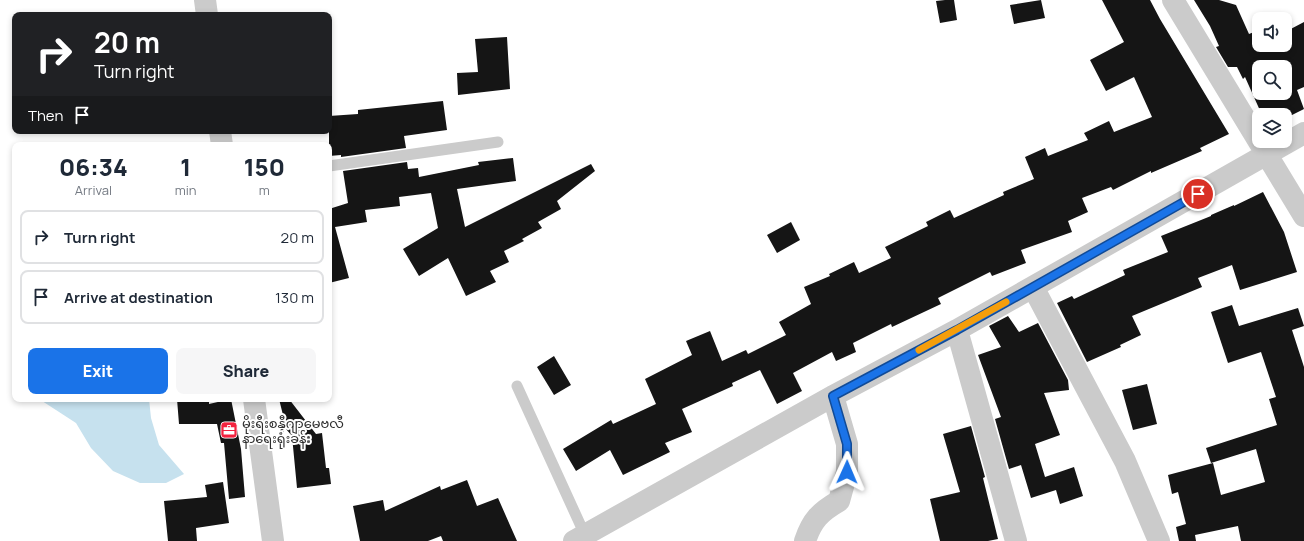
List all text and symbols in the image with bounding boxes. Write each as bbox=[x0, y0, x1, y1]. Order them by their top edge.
map controls bbox=[1252, 12, 1292, 148]
button: sound bbox=[1252, 12, 1292, 52]
text: 20 m bbox=[94, 23, 160, 61]
icon: right bbox=[28, 28, 80, 80]
text: Turn right bbox=[94, 59, 175, 83]
button: search bbox=[1252, 60, 1292, 100]
icon: arrive bbox=[71, 104, 93, 126]
text: Then bbox=[28, 105, 63, 126]
button: layers bbox=[1252, 108, 1292, 148]
text: 06:34 bbox=[59, 150, 128, 183]
text: 1 bbox=[180, 150, 191, 183]
text: 150 bbox=[244, 150, 285, 183]
pin bbox=[1181, 177, 1215, 211]
text: Arrival bbox=[75, 181, 112, 199]
text: min bbox=[175, 181, 197, 199]
text: m bbox=[259, 181, 270, 199]
icon: arrive bbox=[1187, 183, 1209, 205]
icon: right bbox=[30, 226, 52, 248]
text: Turn right bbox=[64, 227, 135, 248]
text: 20 m bbox=[281, 227, 314, 248]
icon: arrive bbox=[30, 286, 52, 308]
text: Arrive at destination bbox=[64, 287, 213, 308]
text: 130 m bbox=[275, 287, 314, 308]
button: Exit bbox=[28, 348, 168, 394]
button: Share bbox=[176, 348, 316, 394]
place label: မိုးရီးစန္နီဂျာမေဗလီ နာရေးရုံးခန်း bbox=[242, 414, 344, 449]
office icon: မိုးရီးစန္နီဂျာမေဗလီ နာရေးရုံးခန်း bbox=[219, 420, 239, 440]
position arrow bbox=[826, 451, 868, 493]

